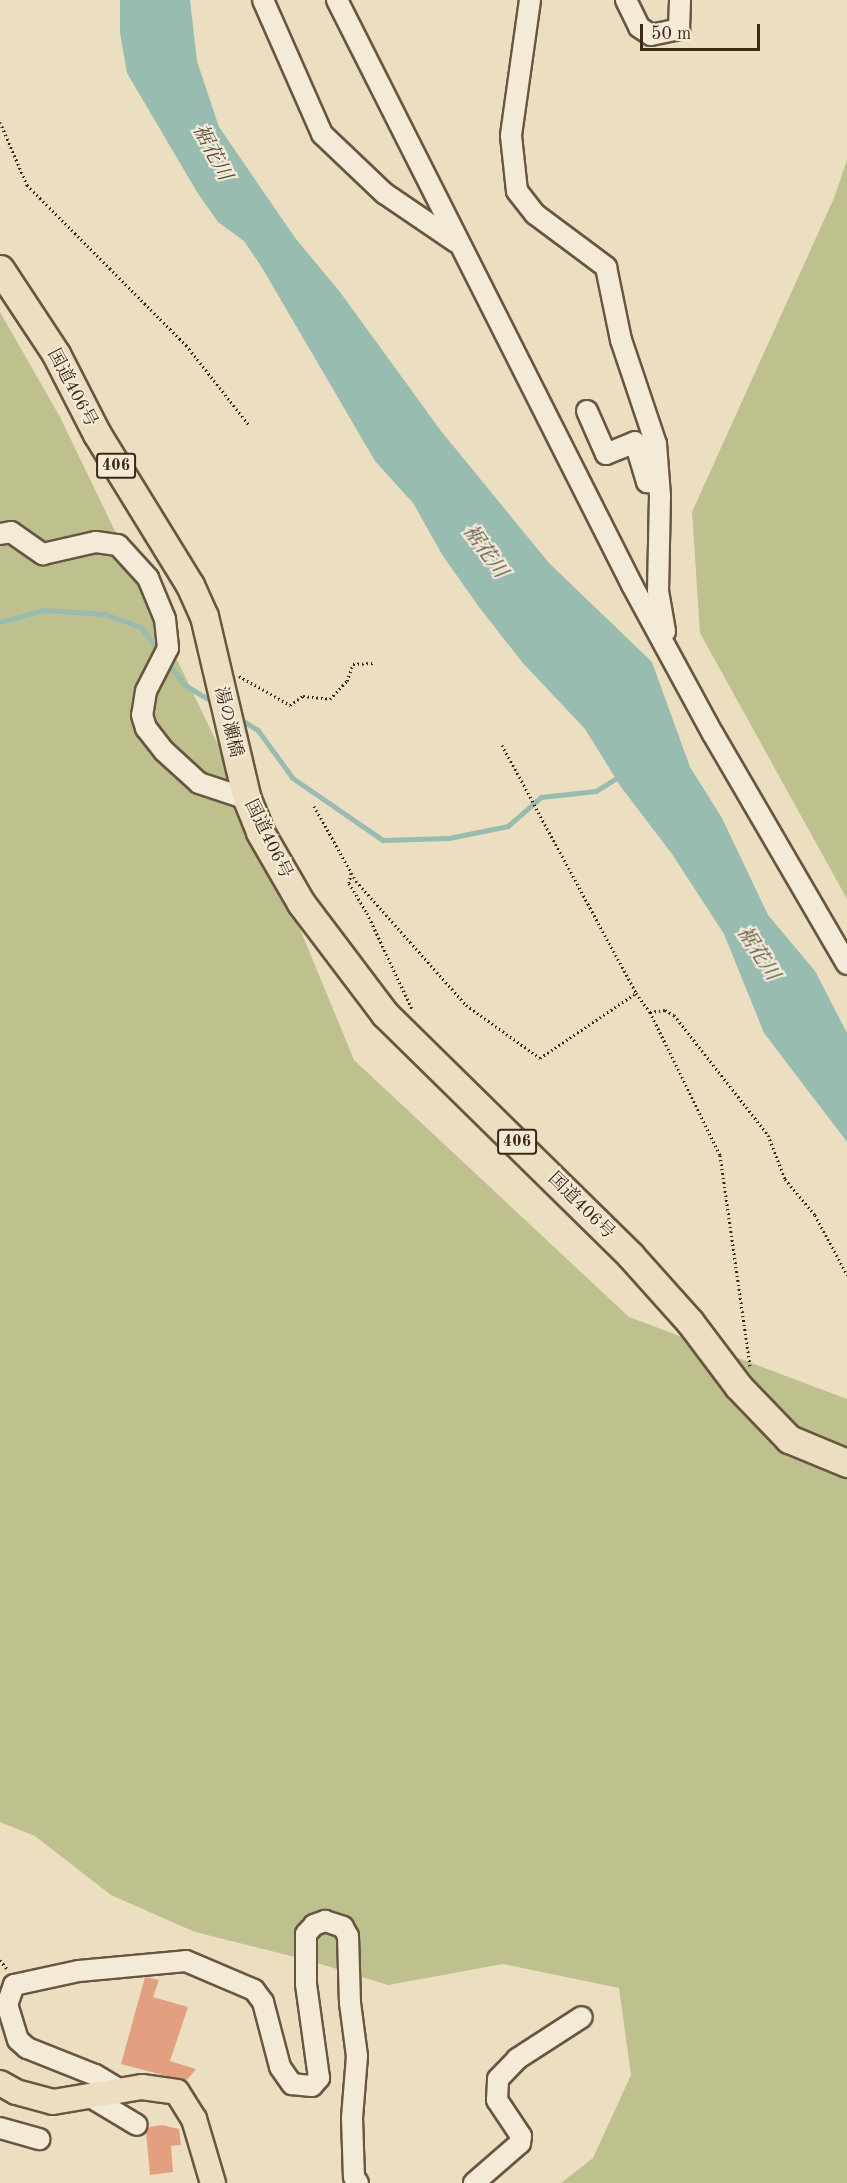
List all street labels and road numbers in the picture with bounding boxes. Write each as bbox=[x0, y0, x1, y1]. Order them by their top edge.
street label: 国道406号 bbox=[42, 345, 102, 431]
road number: 406 bbox=[95, 453, 137, 479]
street label: 湯の瀬橋 bbox=[209, 684, 247, 760]
street label: 国道406号 bbox=[240, 796, 296, 882]
road number: 406 bbox=[496, 1129, 538, 1155]
street label: 国道406号 bbox=[543, 1168, 619, 1244]

